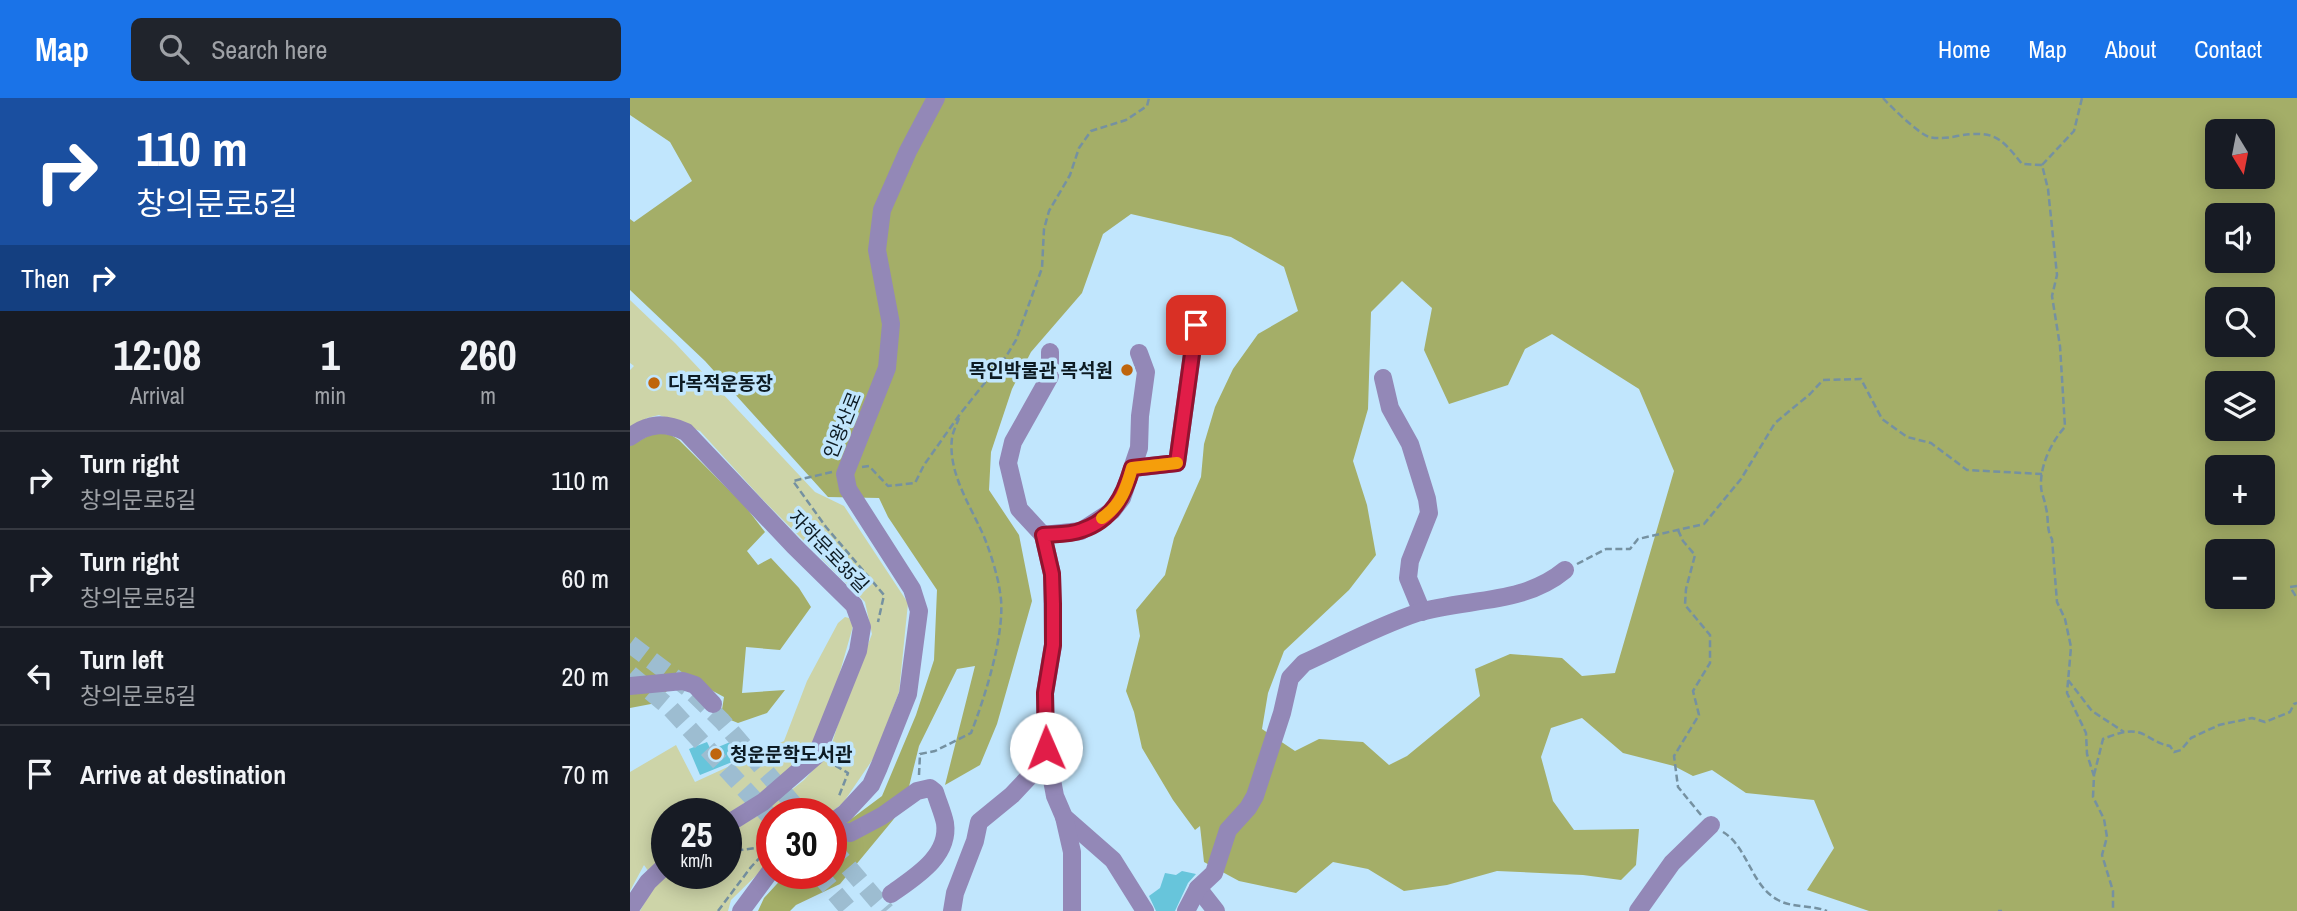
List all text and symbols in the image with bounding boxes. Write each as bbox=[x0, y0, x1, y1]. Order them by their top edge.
search box bbox=[131, 18, 621, 81]
text: Map bbox=[35, 27, 89, 71]
icon: search bbox=[155, 30, 193, 68]
text: Search here bbox=[211, 32, 327, 67]
text: Home bbox=[1938, 33, 1990, 65]
text: Map bbox=[2028, 33, 2067, 65]
text: About bbox=[2105, 33, 2156, 65]
text: Contact bbox=[2194, 33, 2262, 65]
text: 110 m bbox=[136, 115, 248, 181]
north arrow bbox=[2205, 119, 2275, 189]
map controls bbox=[2205, 119, 2275, 609]
icon: right bbox=[21, 126, 112, 217]
text: 창의문로5길 bbox=[136, 182, 298, 225]
button: sound bbox=[2205, 203, 2275, 273]
icon: right bbox=[84, 259, 122, 297]
text: Then bbox=[21, 261, 70, 296]
button: search bbox=[2205, 287, 2275, 357]
pin bbox=[1166, 295, 1226, 355]
icon: arrive bbox=[1177, 306, 1215, 344]
text: 12:08 bbox=[113, 327, 201, 383]
text: 1 bbox=[321, 327, 340, 383]
text: 260 bbox=[459, 327, 517, 383]
place label: 목인박물관 목석원 bbox=[969, 357, 1113, 383]
marker: 목인박물관 목석원 bbox=[1119, 362, 1135, 378]
place label: 다목적운동장 bbox=[668, 370, 773, 396]
button: layers bbox=[2205, 371, 2275, 441]
marker: 다목적운동장 bbox=[646, 375, 662, 391]
text: Arrival bbox=[130, 380, 185, 411]
text: min bbox=[315, 380, 346, 411]
text: m bbox=[480, 380, 496, 411]
street label: 인왕산로 bbox=[817, 388, 867, 462]
text: Turn right bbox=[80, 446, 179, 481]
button: + bbox=[2205, 455, 2275, 525]
icon: right bbox=[21, 461, 59, 499]
text: 110 m bbox=[551, 463, 609, 498]
text: 창의문로5길 bbox=[80, 484, 196, 515]
street label: 자하문로35길 bbox=[783, 504, 875, 598]
button: − bbox=[2205, 539, 2275, 609]
text: Turn right bbox=[80, 544, 179, 579]
icon: right bbox=[21, 559, 59, 597]
text: 60 m bbox=[562, 561, 609, 596]
text: 창의문로5길 bbox=[80, 582, 196, 613]
text: Turn left bbox=[80, 642, 164, 677]
icon: left bbox=[21, 657, 59, 695]
text: 20 m bbox=[562, 659, 609, 694]
text: 창의문로5길 bbox=[80, 680, 196, 711]
position arrow bbox=[1009, 711, 1083, 785]
place label: 청운문학도서관 bbox=[730, 741, 853, 767]
marker: 청운문학도서관 bbox=[708, 746, 724, 762]
icon: arrive bbox=[21, 755, 59, 793]
text: Arrive at destination bbox=[80, 757, 286, 792]
text: 70 m bbox=[562, 757, 609, 792]
speed limit sign: 30 bbox=[756, 798, 847, 889]
text: 25 bbox=[681, 811, 712, 858]
text: km/h bbox=[681, 848, 713, 873]

